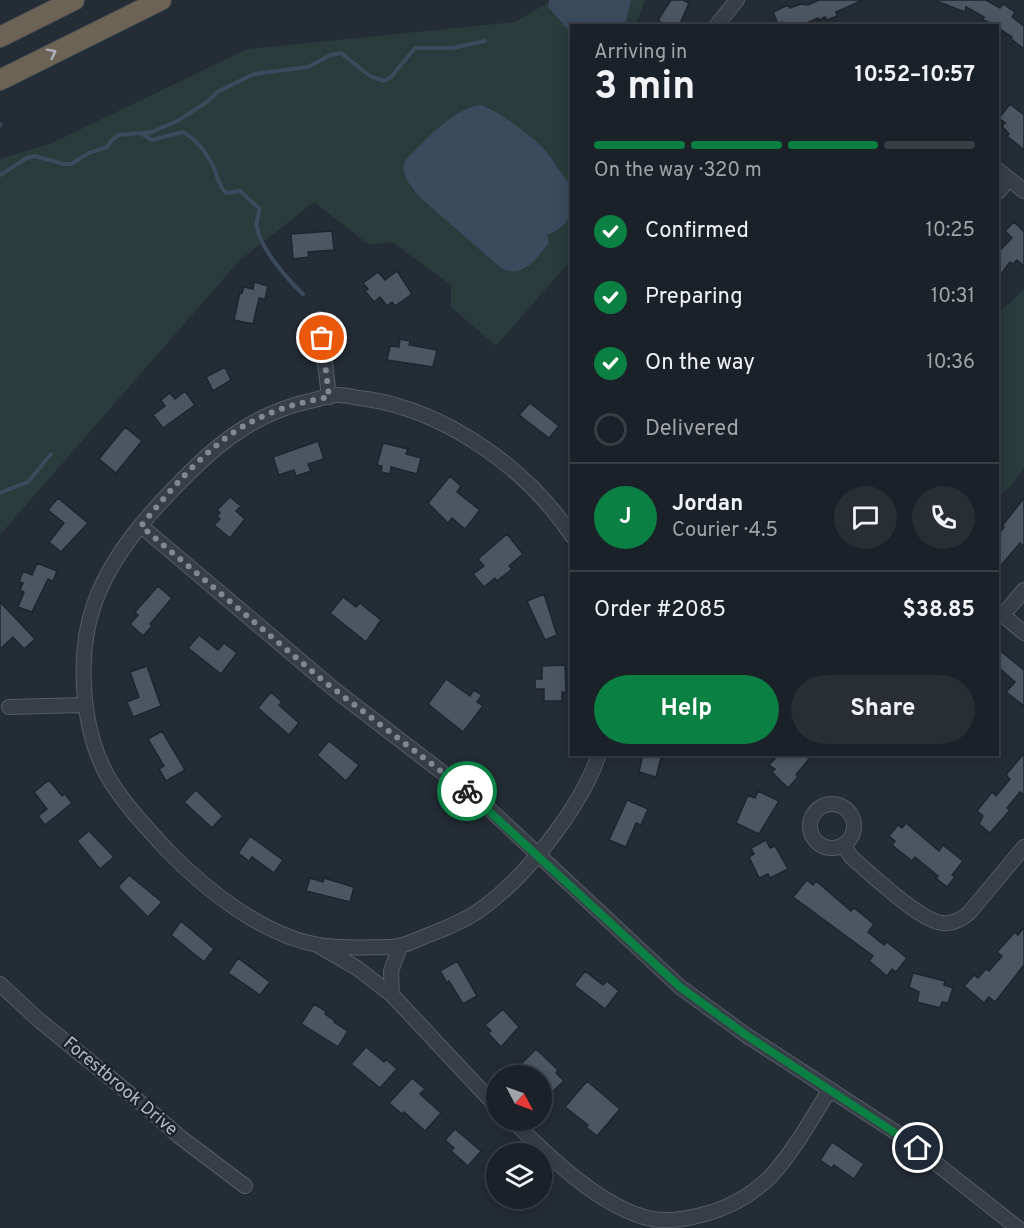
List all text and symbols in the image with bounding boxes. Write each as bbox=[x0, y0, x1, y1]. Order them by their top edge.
text: Arriving in bbox=[594, 40, 687, 66]
one-way arrow bbox=[45, 49, 56, 60]
text: 10:52–10:57 bbox=[855, 62, 975, 89]
text: 3 min bbox=[594, 64, 695, 113]
text: On the way · 320 m bbox=[594, 158, 762, 184]
icon: check bbox=[594, 215, 627, 248]
text: Confirmed bbox=[645, 218, 749, 245]
text: 10:25 bbox=[926, 218, 975, 244]
icon: check bbox=[594, 281, 627, 314]
text: Preparing bbox=[645, 284, 743, 311]
text: 10:31 bbox=[931, 284, 975, 310]
pin bbox=[296, 312, 347, 363]
icon: bag bbox=[305, 321, 338, 354]
icon: check bbox=[594, 347, 627, 380]
text: On the way bbox=[645, 350, 755, 377]
text: 10:36 bbox=[926, 350, 975, 376]
text: Delivered bbox=[645, 416, 739, 443]
button: chat bbox=[834, 486, 897, 549]
button: phone bbox=[912, 486, 975, 549]
text: Jordan bbox=[672, 491, 743, 518]
text: J bbox=[619, 504, 632, 531]
text: Courier · 4.5 bbox=[672, 518, 778, 544]
text: Order #2085 bbox=[594, 597, 726, 624]
text: $38.85 bbox=[903, 597, 975, 624]
button: Help bbox=[594, 675, 779, 744]
button: Share bbox=[791, 675, 975, 744]
courier bbox=[437, 761, 497, 821]
icon: bike bbox=[451, 775, 484, 808]
street label: Forestbrook Drive bbox=[58, 1032, 182, 1142]
north arrow bbox=[486, 1065, 552, 1131]
map controls bbox=[486, 1065, 552, 1209]
pin bbox=[892, 1122, 943, 1173]
icon: home bbox=[901, 1131, 934, 1164]
button: layers bbox=[486, 1143, 552, 1209]

